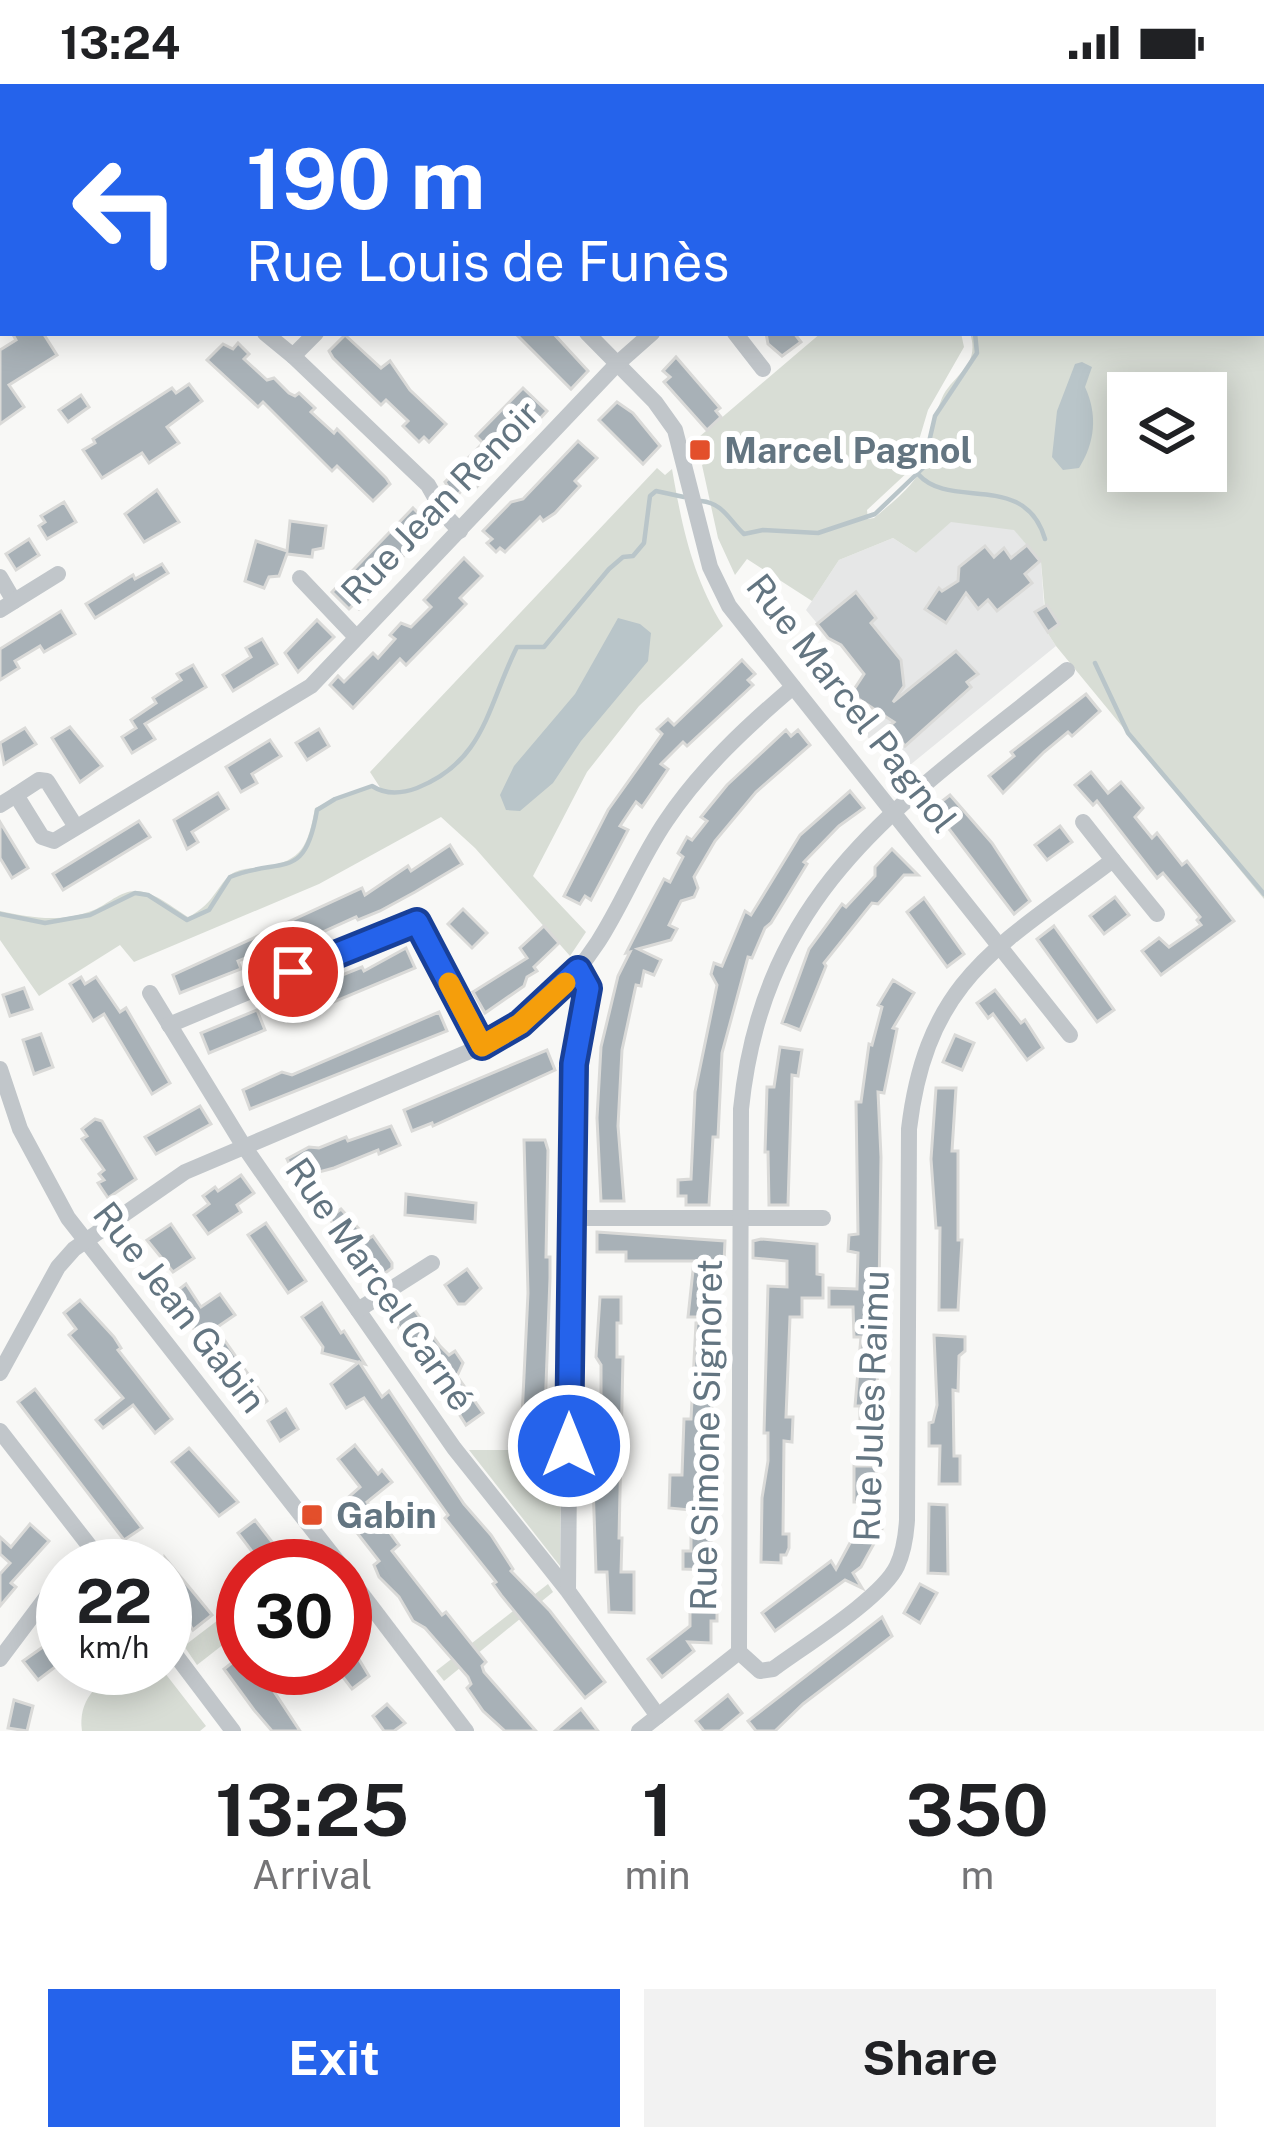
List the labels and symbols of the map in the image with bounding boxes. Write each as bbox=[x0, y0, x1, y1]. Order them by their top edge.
street label: Rue Jean Renoir bbox=[333, 392, 547, 612]
place label: Marcel Pagnol bbox=[724, 429, 972, 471]
marker: Marcel Pagnol bbox=[687, 437, 713, 463]
street label: Rue Marcel Pagnol bbox=[738, 566, 966, 840]
pin bbox=[242, 921, 344, 1023]
street label: Rue Marcel Carné bbox=[277, 1150, 483, 1418]
street label: Rue Jean Gabin bbox=[85, 1194, 275, 1420]
street label: Rue Simone Signoret bbox=[682, 1259, 730, 1611]
street label: Rue Jules Raimu bbox=[845, 1270, 897, 1542]
position arrow bbox=[506, 1383, 632, 1509]
place label: Gabin bbox=[336, 1494, 437, 1536]
marker: Gabin bbox=[299, 1502, 325, 1528]
speed limit sign: 30 bbox=[216, 1539, 372, 1695]

